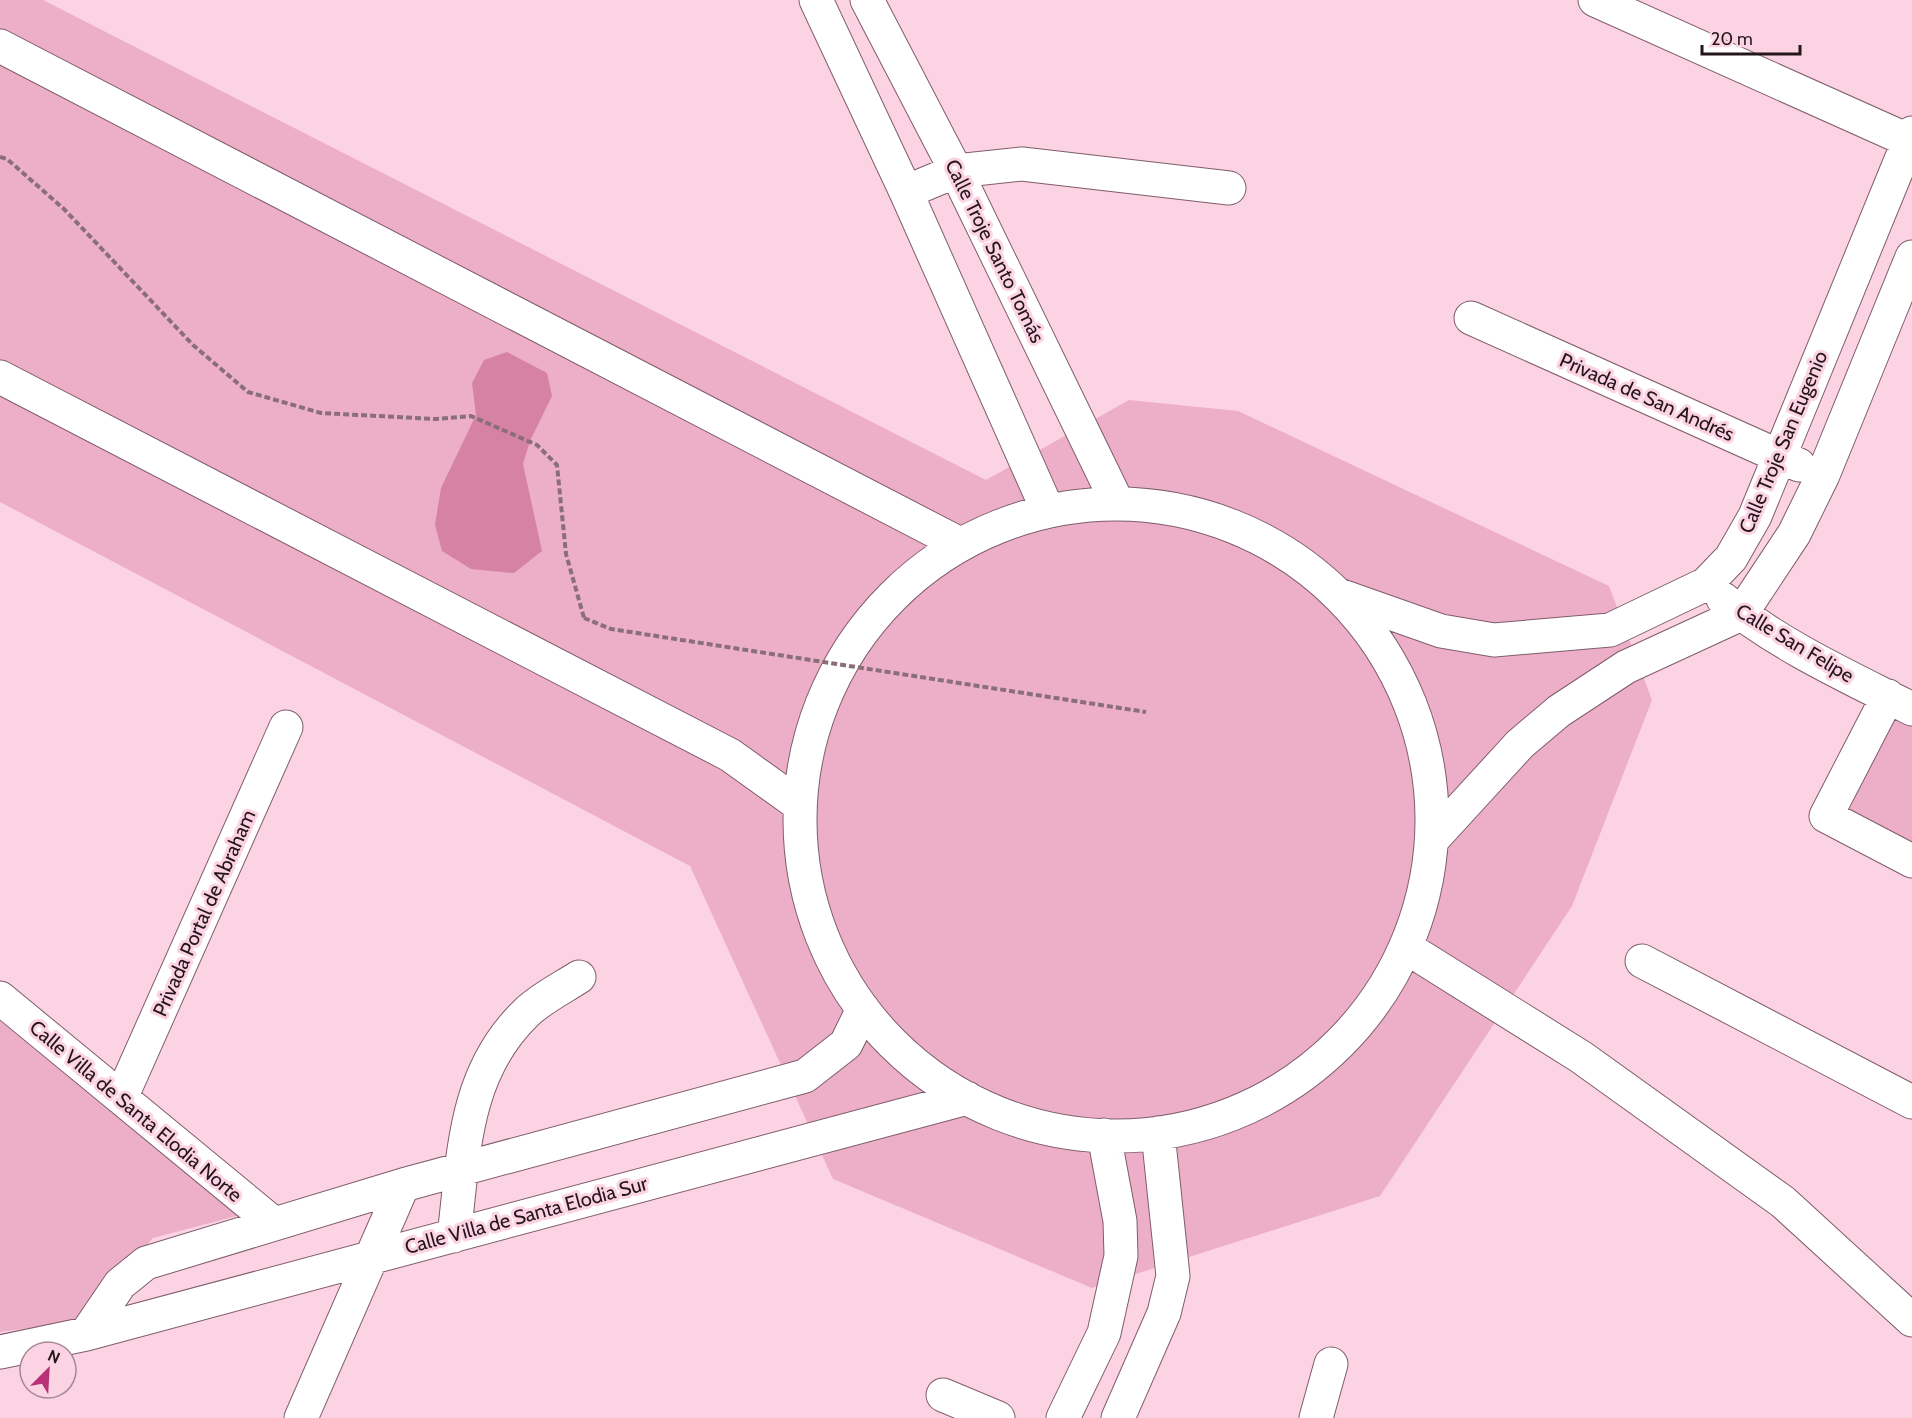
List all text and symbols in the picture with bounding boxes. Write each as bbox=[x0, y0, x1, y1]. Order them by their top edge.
scale bar bbox=[1702, 18, 1800, 56]
text: 20 m bbox=[1711, 28, 1753, 50]
street label: Calle Troje Santo Tomás bbox=[940, 155, 1050, 347]
street label: Calle Troje San Eugenio bbox=[1734, 347, 1832, 537]
street label: Privada de San Andrés bbox=[1556, 348, 1738, 446]
street label: Calle San Felipe bbox=[1732, 598, 1858, 688]
street label: Privada Portal de Abraham bbox=[148, 806, 260, 1020]
street label: Calle Villa de Santa Elodia Norte bbox=[25, 1015, 247, 1207]
street label: Calle Villa de Santa Elodia Sur bbox=[402, 1171, 651, 1259]
north arrow bbox=[18, 1340, 78, 1400]
text: N bbox=[45, 1346, 63, 1368]

